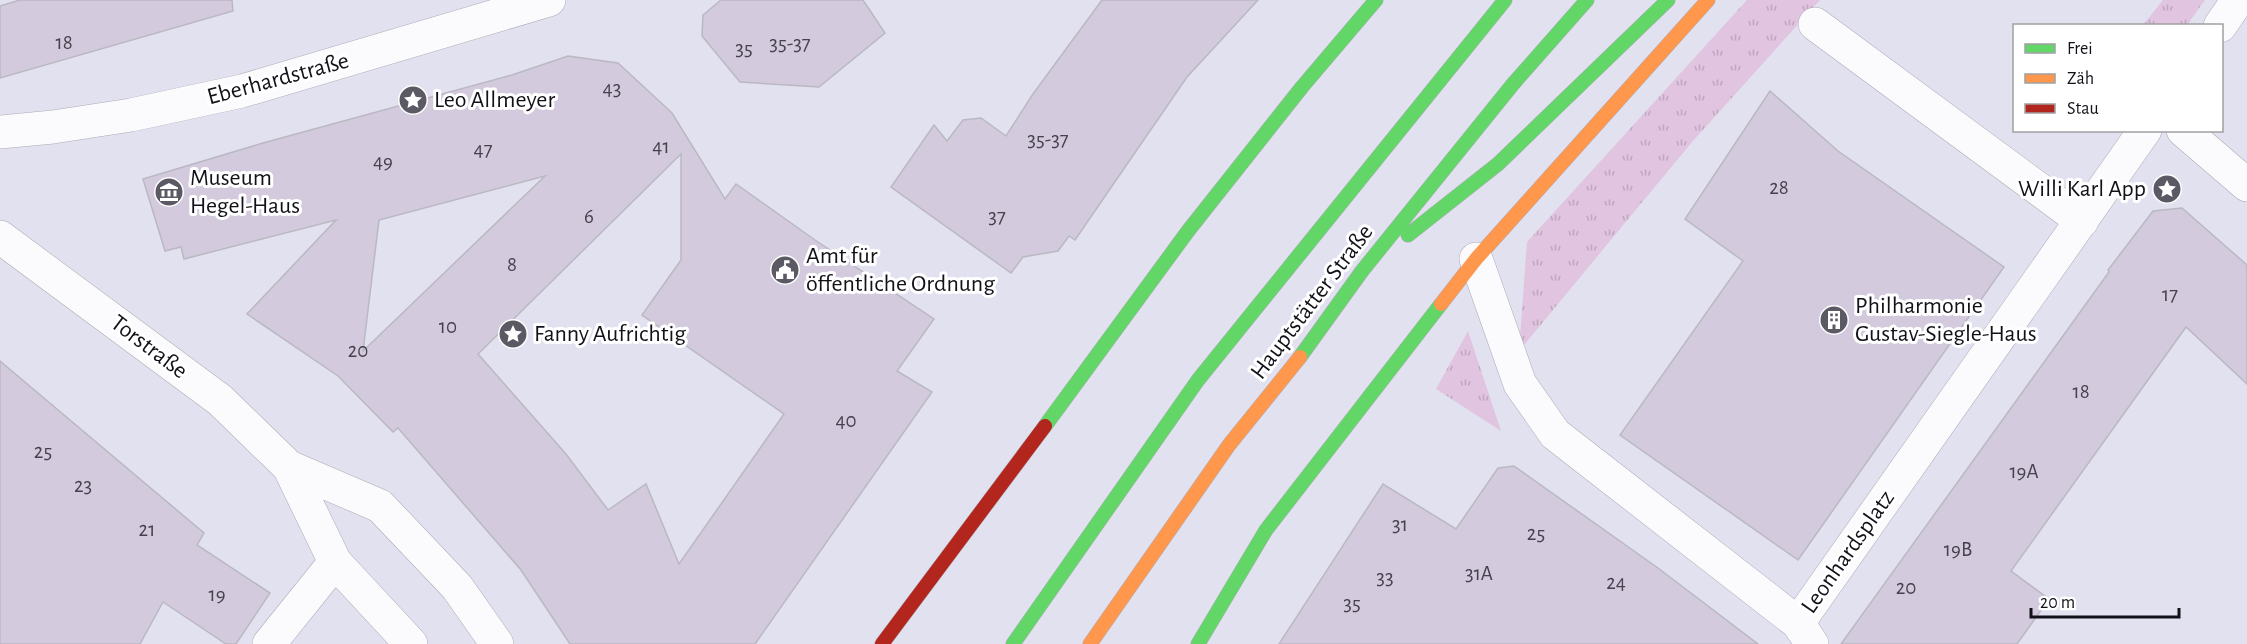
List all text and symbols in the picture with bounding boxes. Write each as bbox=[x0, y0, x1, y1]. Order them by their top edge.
legend bbox=[2013, 24, 2223, 132]
house number: 18 bbox=[55, 32, 73, 53]
house number: 35-37 bbox=[769, 33, 811, 54]
house number: 35 bbox=[735, 38, 753, 59]
text: Frei bbox=[2067, 40, 2093, 58]
street label: Eberhardstraße bbox=[205, 49, 351, 109]
text: Zäh bbox=[2067, 70, 2094, 88]
house number: 43 bbox=[603, 78, 621, 99]
place icon: Leo Allmeyer bbox=[397, 84, 429, 116]
place label: Leo Allmeyer bbox=[434, 88, 555, 112]
text: Stau bbox=[2067, 100, 2099, 118]
house number: 35-37 bbox=[1027, 129, 1069, 150]
house number: 41 bbox=[652, 136, 670, 157]
house number: 47 bbox=[474, 139, 493, 160]
house number: 49 bbox=[373, 151, 393, 172]
place label: Museum Hegel-Haus bbox=[190, 166, 300, 218]
place icon: Willi Karl App bbox=[2151, 173, 2183, 205]
museum icon: Museum Hegel-Haus bbox=[153, 176, 185, 208]
house number: 28 bbox=[1769, 177, 1789, 198]
place label: Willi Karl App bbox=[2018, 177, 2146, 201]
house number: 6 bbox=[584, 206, 594, 227]
house number: 37 bbox=[988, 206, 1006, 227]
street label: Hauptstätter Straße bbox=[1246, 220, 1378, 384]
place label: Amt für öffentliche Ordnung bbox=[806, 244, 995, 296]
house number: 8 bbox=[507, 254, 517, 275]
public building icon: Amt für öffentliche Ordnung bbox=[769, 254, 801, 286]
house number: 17 bbox=[2162, 284, 2178, 305]
place label: Philharmonie Gustav-Siegle-Haus bbox=[1855, 294, 2037, 346]
building icon: Philharmonie Gustav-Siegle-Haus bbox=[1818, 304, 1850, 336]
street label: Torstraße bbox=[106, 311, 192, 383]
house number: 10 bbox=[439, 316, 457, 337]
place icon: Fanny Aufrichtig bbox=[497, 318, 529, 350]
place label: Fanny Aufrichtig bbox=[534, 322, 686, 346]
house number: 20 bbox=[348, 340, 368, 361]
house number: 18 bbox=[2072, 381, 2090, 402]
house number: 40 bbox=[835, 410, 857, 431]
house number: 25 bbox=[34, 441, 52, 462]
house number: 19A bbox=[2009, 461, 2039, 482]
house number: 23 bbox=[74, 475, 92, 496]
street label: Leonhardsplatz bbox=[1797, 486, 1899, 618]
house number: 31 bbox=[1392, 514, 1408, 535]
house number: 21 bbox=[139, 519, 155, 540]
house number: 25 bbox=[1527, 523, 1545, 544]
house number: 19B bbox=[1944, 539, 1972, 560]
house number: 31A bbox=[1465, 563, 1493, 584]
house number: 33 bbox=[1376, 567, 1394, 588]
house number: 24 bbox=[1606, 572, 1626, 593]
house number: 20 bbox=[1896, 577, 1916, 598]
scale bar bbox=[2031, 581, 2180, 619]
house number: 19 bbox=[208, 584, 226, 605]
house number: 35 bbox=[1343, 593, 1361, 614]
text: 20 m bbox=[2040, 594, 2075, 612]

